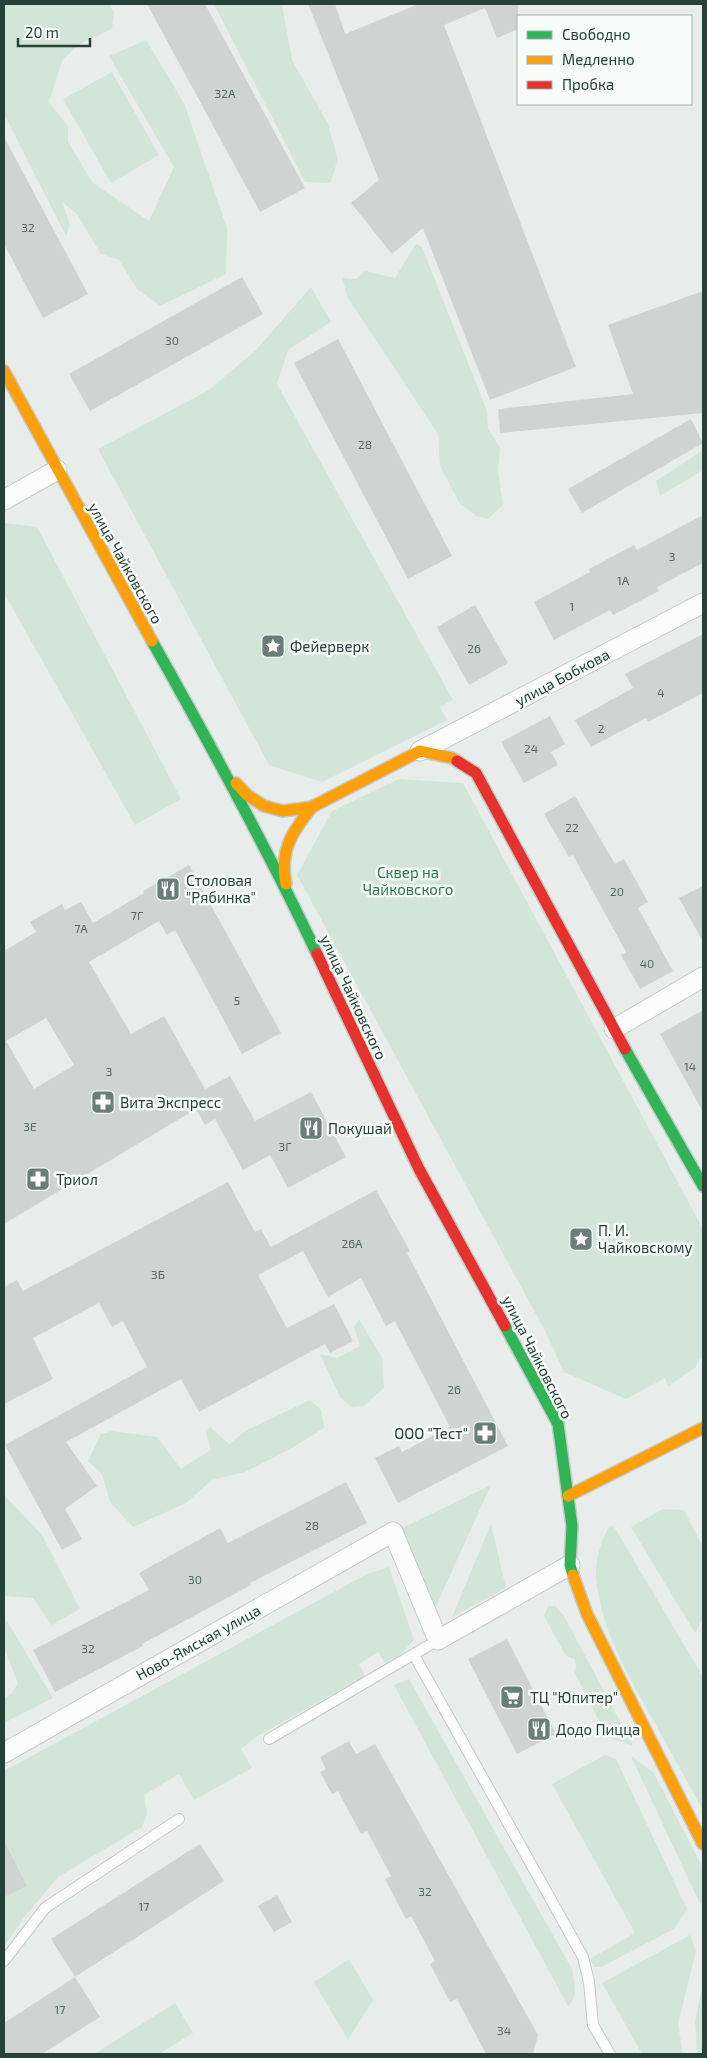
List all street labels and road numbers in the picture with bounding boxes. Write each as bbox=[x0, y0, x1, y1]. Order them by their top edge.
street label: улица Чайковского bbox=[84, 499, 167, 627]
street label: улица Бобкова bbox=[512, 645, 613, 710]
street label: улица Чайковского bbox=[316, 932, 391, 1063]
street label: улица Чайковского bbox=[498, 1292, 577, 1422]
street label: Ново-Ямская улица bbox=[133, 1600, 264, 1685]

